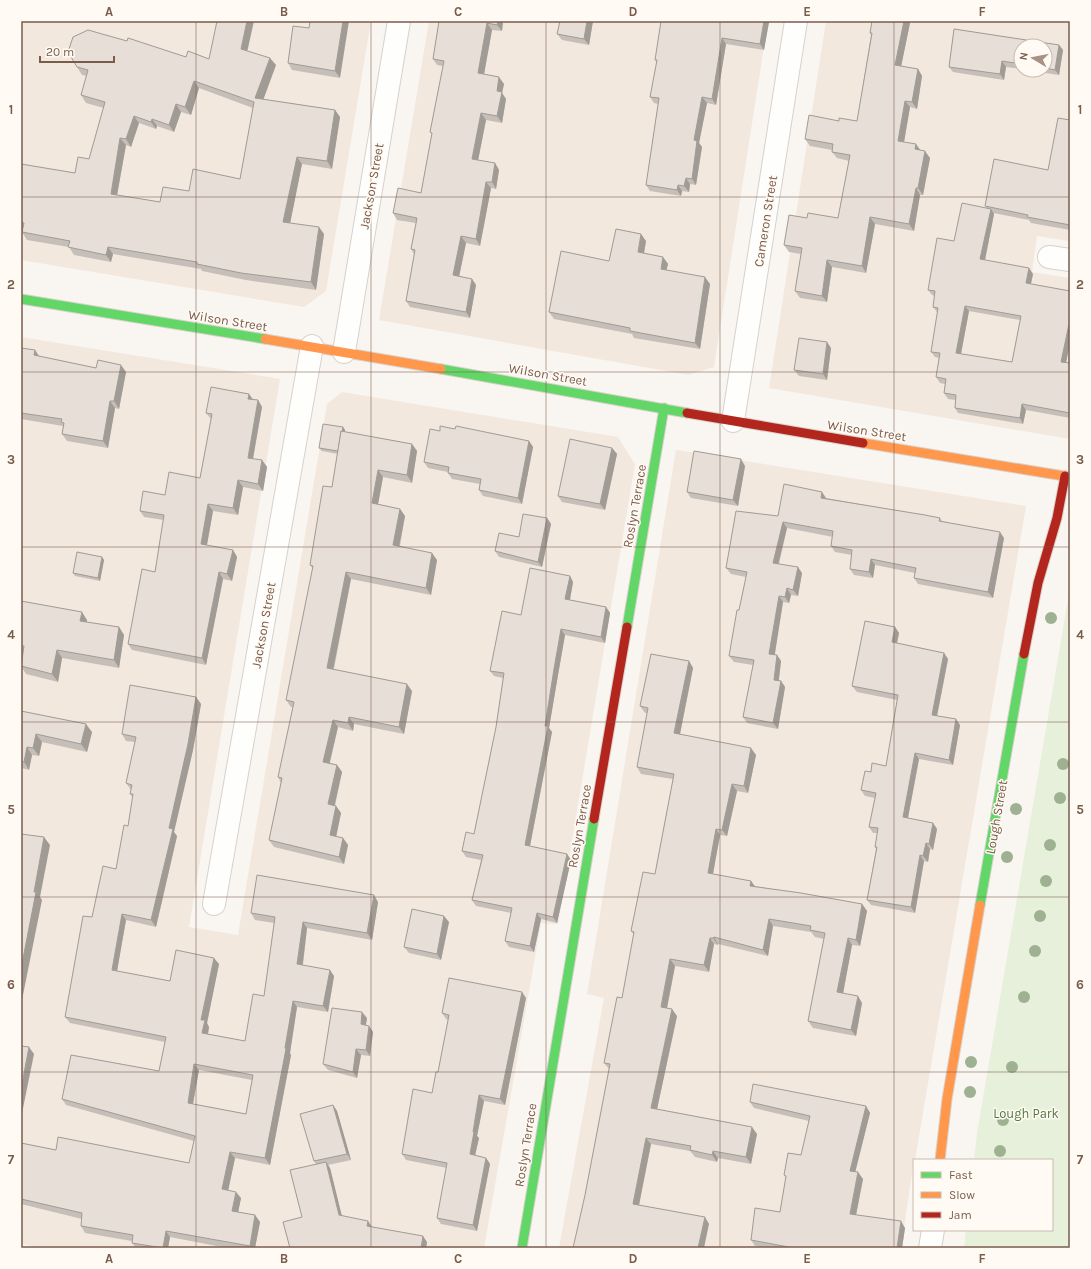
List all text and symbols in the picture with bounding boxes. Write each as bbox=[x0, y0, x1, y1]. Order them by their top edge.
text: A bbox=[105, 4, 113, 19]
text: B bbox=[280, 4, 288, 19]
text: C bbox=[454, 4, 462, 19]
text: D bbox=[629, 4, 638, 19]
text: E bbox=[803, 4, 811, 19]
text: F bbox=[978, 4, 986, 19]
scale bar bbox=[40, 38, 114, 64]
north arrow bbox=[1013, 38, 1053, 78]
text: 20 m bbox=[46, 45, 74, 59]
text: N bbox=[1017, 51, 1031, 61]
text: 1 bbox=[9, 102, 13, 117]
text: 1 bbox=[1078, 102, 1082, 117]
street label: Jackson Street bbox=[357, 142, 386, 230]
street label: Cameron Street bbox=[751, 174, 780, 268]
text: 2 bbox=[7, 277, 15, 292]
text: 2 bbox=[1076, 277, 1084, 292]
street label: Wilson Street bbox=[187, 307, 269, 334]
street label: Wilson Street bbox=[507, 360, 589, 389]
street label: Wilson Street bbox=[826, 417, 908, 444]
text: 3 bbox=[7, 452, 15, 467]
text: 3 bbox=[1076, 452, 1084, 467]
street label: Roslyn Terrace bbox=[620, 463, 649, 549]
street label: Jackson Street bbox=[249, 581, 278, 669]
text: 4 bbox=[7, 627, 15, 642]
text: 4 bbox=[1076, 627, 1084, 642]
street label: Lough Street bbox=[983, 779, 1010, 855]
street label: Roslyn Terrace bbox=[565, 783, 594, 869]
text: 5 bbox=[7, 802, 15, 817]
text: 5 bbox=[1076, 802, 1084, 817]
text: 6 bbox=[7, 977, 15, 992]
text: 6 bbox=[1076, 977, 1084, 992]
street label: Roslyn Terrace bbox=[511, 1102, 540, 1188]
park label: Lough Park bbox=[993, 1106, 1059, 1121]
text: 7 bbox=[8, 1152, 15, 1167]
text: 7 bbox=[1077, 1152, 1084, 1167]
legend bbox=[913, 1159, 1053, 1231]
text: Fast bbox=[949, 1168, 973, 1182]
text: Slow bbox=[949, 1188, 975, 1202]
text: Jam bbox=[949, 1208, 972, 1222]
text: A bbox=[105, 1251, 113, 1266]
text: B bbox=[280, 1251, 288, 1266]
text: C bbox=[454, 1251, 462, 1266]
text: D bbox=[629, 1251, 638, 1266]
text: E bbox=[803, 1251, 811, 1266]
text: F bbox=[978, 1251, 986, 1266]

